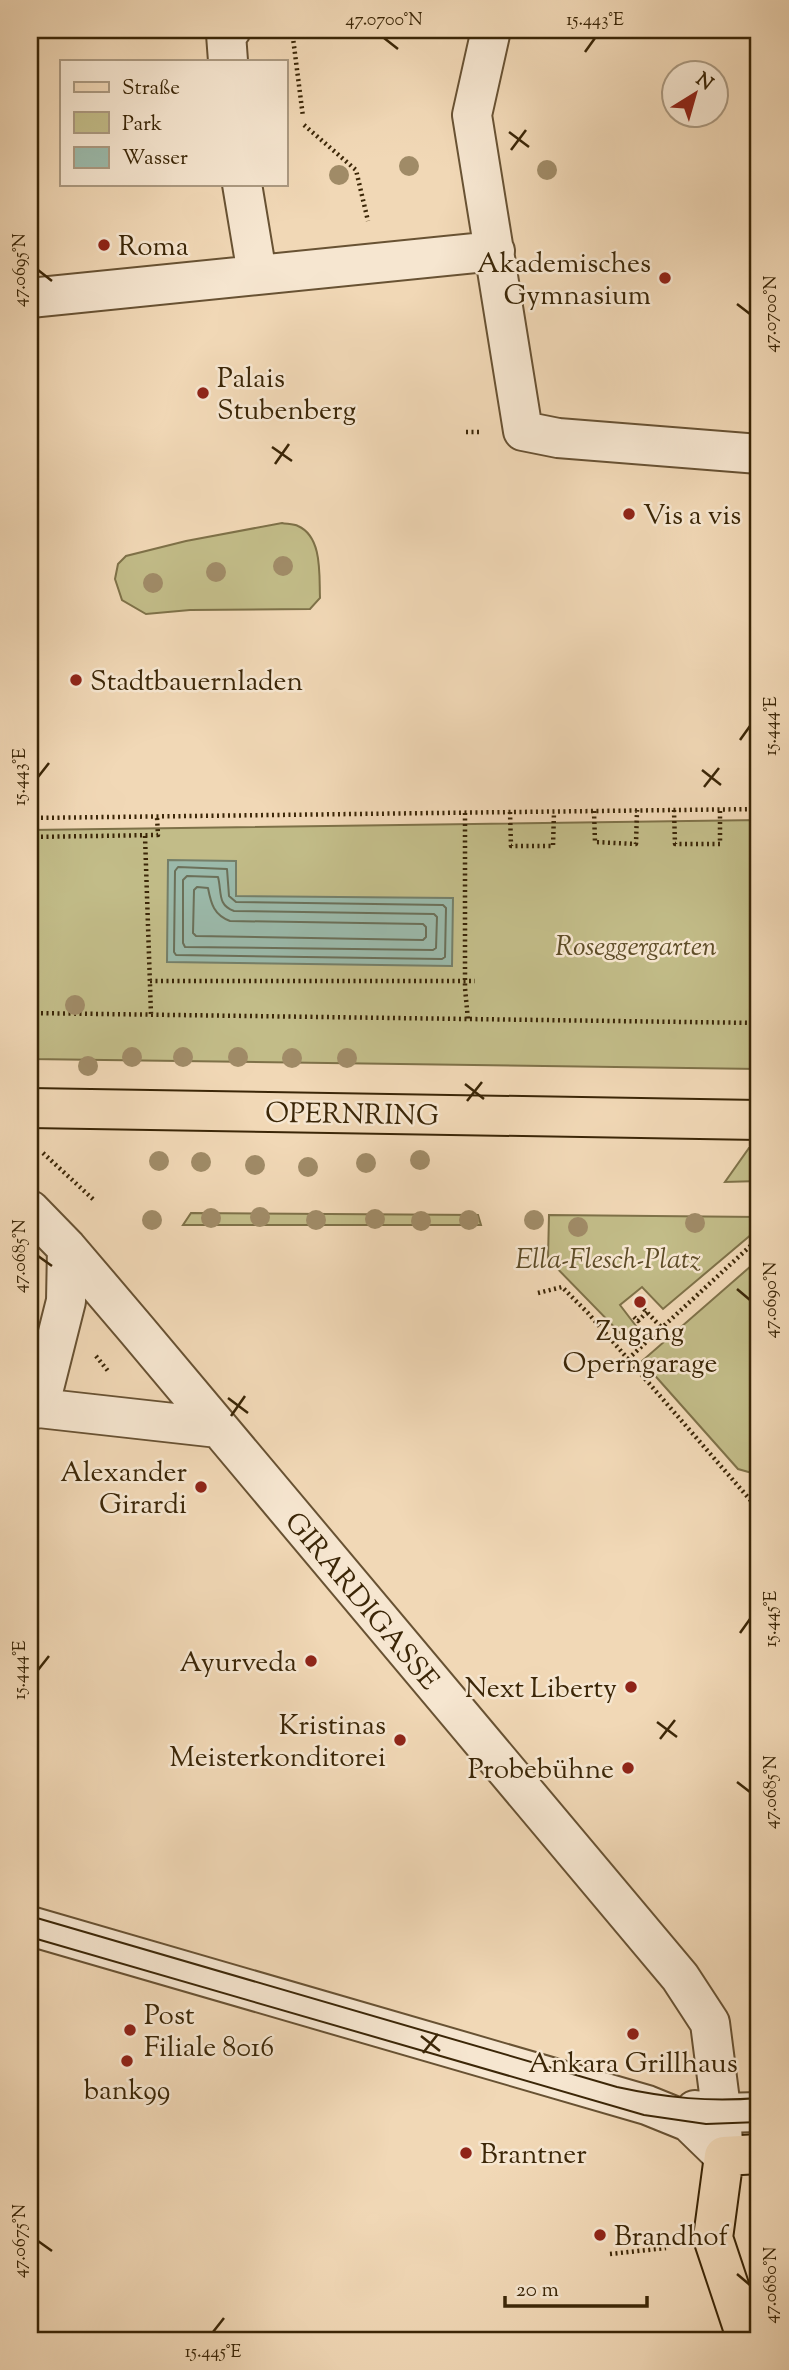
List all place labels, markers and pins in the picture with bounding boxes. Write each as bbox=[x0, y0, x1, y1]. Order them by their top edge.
place label: Roma bbox=[118, 228, 189, 268]
marker: Roma bbox=[96, 237, 112, 253]
place label: Akademisches Gymnasium bbox=[477, 245, 651, 317]
marker: Akademisches Gymnasium bbox=[657, 270, 673, 286]
place label: Palais Stubenberg bbox=[217, 360, 356, 432]
marker: Palais Stubenberg bbox=[195, 385, 211, 401]
place label: Vis a vis bbox=[643, 497, 741, 537]
marker: Vis a vis bbox=[621, 506, 637, 522]
place label: Stadtbauernladen bbox=[90, 663, 303, 703]
marker: Stadtbauernladen bbox=[68, 672, 84, 688]
marker: Zugang Operngarage bbox=[632, 1294, 648, 1310]
place label: Zugang Operngarage bbox=[562, 1313, 718, 1385]
place label: Alexander Girardi bbox=[60, 1454, 187, 1526]
marker: Alexander Girardi bbox=[193, 1479, 209, 1495]
place label: Ayurveda bbox=[180, 1644, 297, 1684]
marker: Ayurveda bbox=[303, 1653, 319, 1669]
place label: Next Liberty bbox=[465, 1670, 617, 1710]
marker: Next Liberty bbox=[623, 1679, 639, 1695]
place label: Kristinas Meisterkonditorei bbox=[169, 1707, 386, 1779]
marker: Kristinas Meisterkonditorei bbox=[392, 1732, 408, 1748]
place label: Probebühne bbox=[468, 1751, 614, 1791]
marker: Probebühne bbox=[620, 1760, 636, 1776]
place label: Post Filiale 8016 bbox=[144, 1997, 274, 2069]
marker: Post Filiale 8016 bbox=[122, 2022, 138, 2038]
marker: Ankara Grillhaus bbox=[625, 2026, 641, 2042]
place label: Ankara Grillhaus bbox=[528, 2045, 738, 2085]
marker: bank99 bbox=[119, 2053, 135, 2069]
place label: bank99 bbox=[84, 2072, 170, 2112]
place label: Brantner bbox=[480, 2136, 587, 2176]
marker: Brantner bbox=[458, 2145, 474, 2161]
place label: Brandhof bbox=[614, 2218, 730, 2258]
marker: Brandhof bbox=[592, 2227, 608, 2243]

